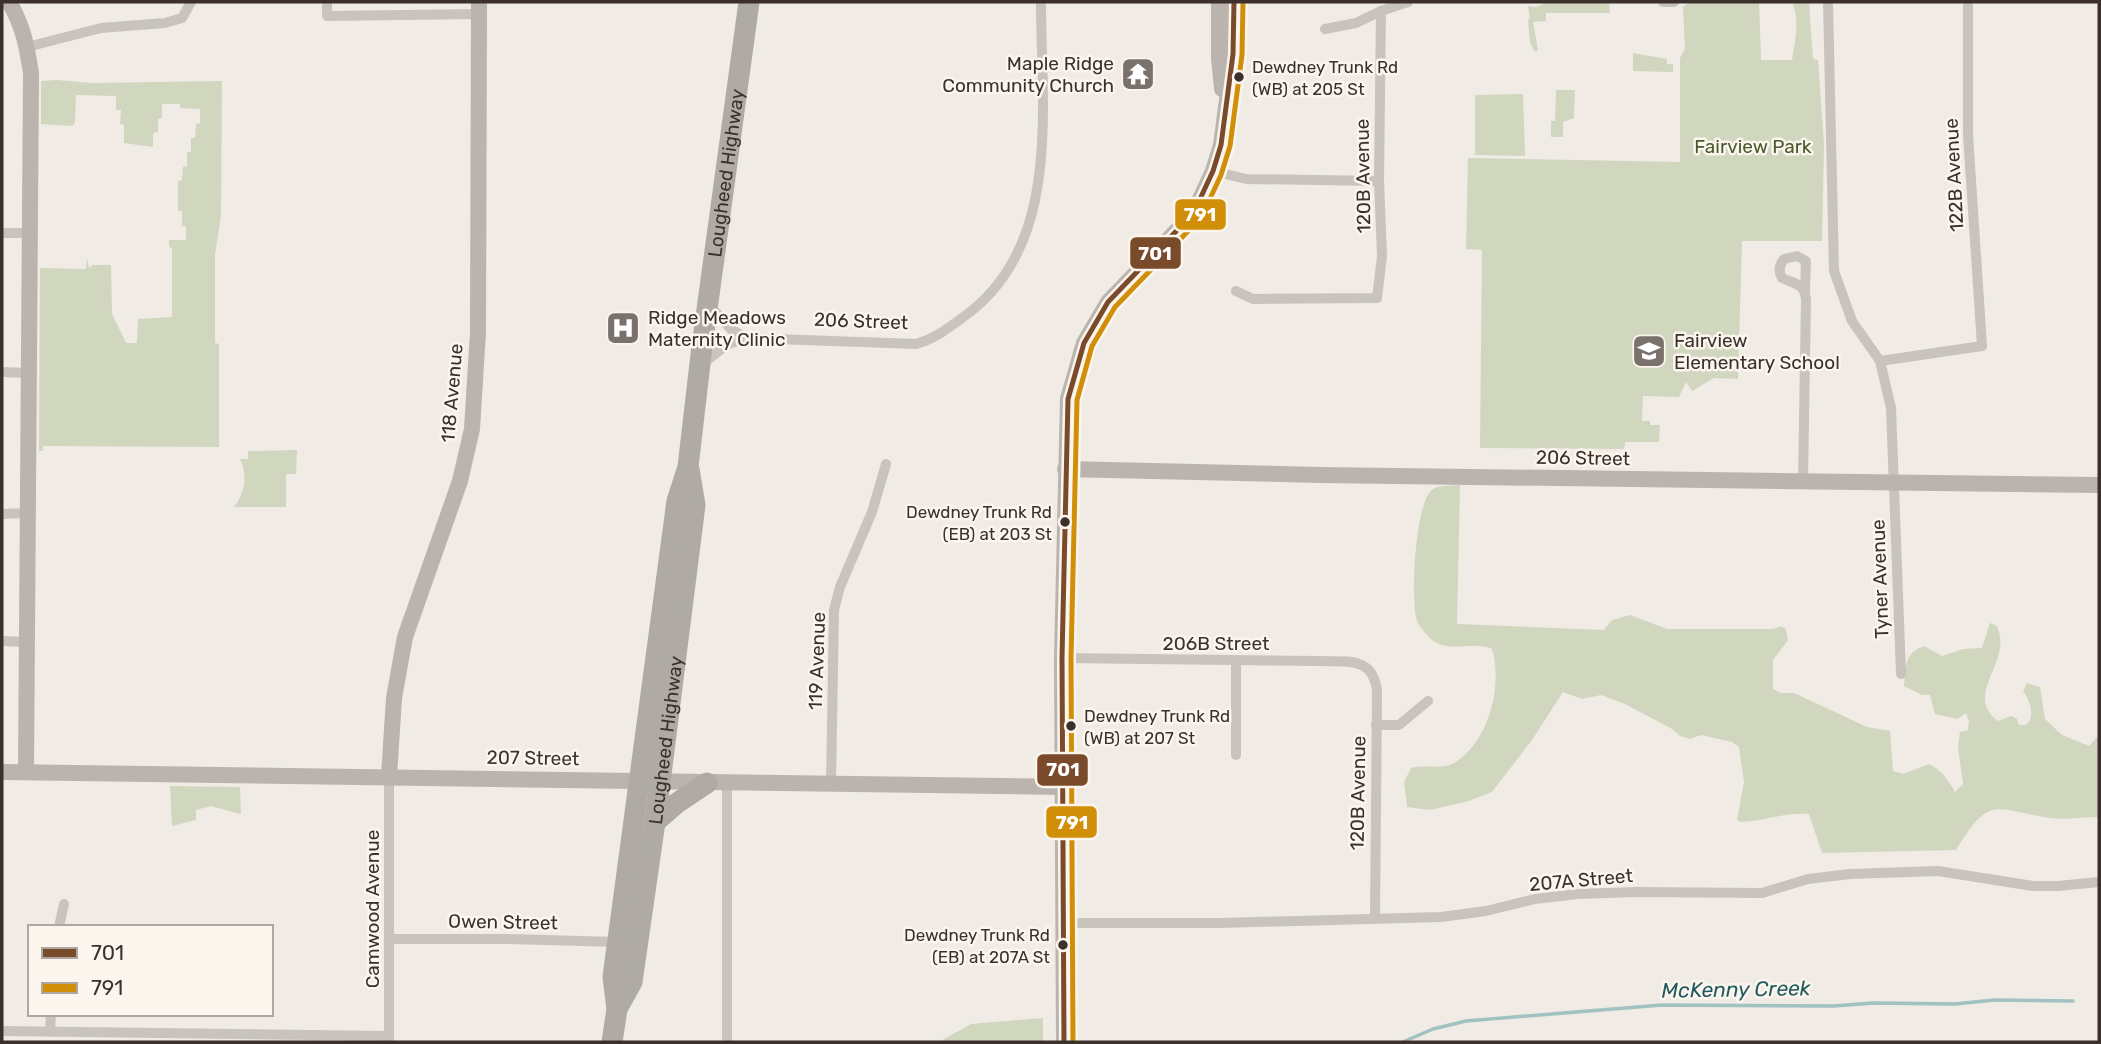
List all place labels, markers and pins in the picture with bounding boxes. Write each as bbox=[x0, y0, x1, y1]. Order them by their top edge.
place label: Maple Ridge Community Church bbox=[942, 52, 1114, 97]
temple icon: Maple Ridge Community Church bbox=[1119, 55, 1157, 93]
place label: Dewdney Trunk Rd (WB) at 205 St bbox=[1252, 57, 1398, 99]
marker: Dewdney Trunk Rd (WB) at 205 St bbox=[1232, 70, 1246, 84]
place label: Ridge Meadows Maternity Clinic bbox=[648, 306, 786, 351]
hospital icon: Ridge Meadows Maternity Clinic bbox=[604, 309, 642, 347]
place label: Fairview Elementary School bbox=[1674, 329, 1840, 374]
school or university icon: Fairview Elementary School bbox=[1630, 332, 1668, 370]
place label: Dewdney Trunk Rd (EB) at 203 St bbox=[906, 502, 1052, 544]
marker: Dewdney Trunk Rd (EB) at 203 St bbox=[1058, 515, 1072, 529]
place label: Dewdney Trunk Rd (WB) at 207 St bbox=[1084, 706, 1230, 748]
marker: Dewdney Trunk Rd (WB) at 207 St bbox=[1064, 719, 1078, 733]
place label: Dewdney Trunk Rd (EB) at 207A St bbox=[904, 925, 1050, 967]
marker: Dewdney Trunk Rd (EB) at 207A St bbox=[1056, 938, 1070, 952]

